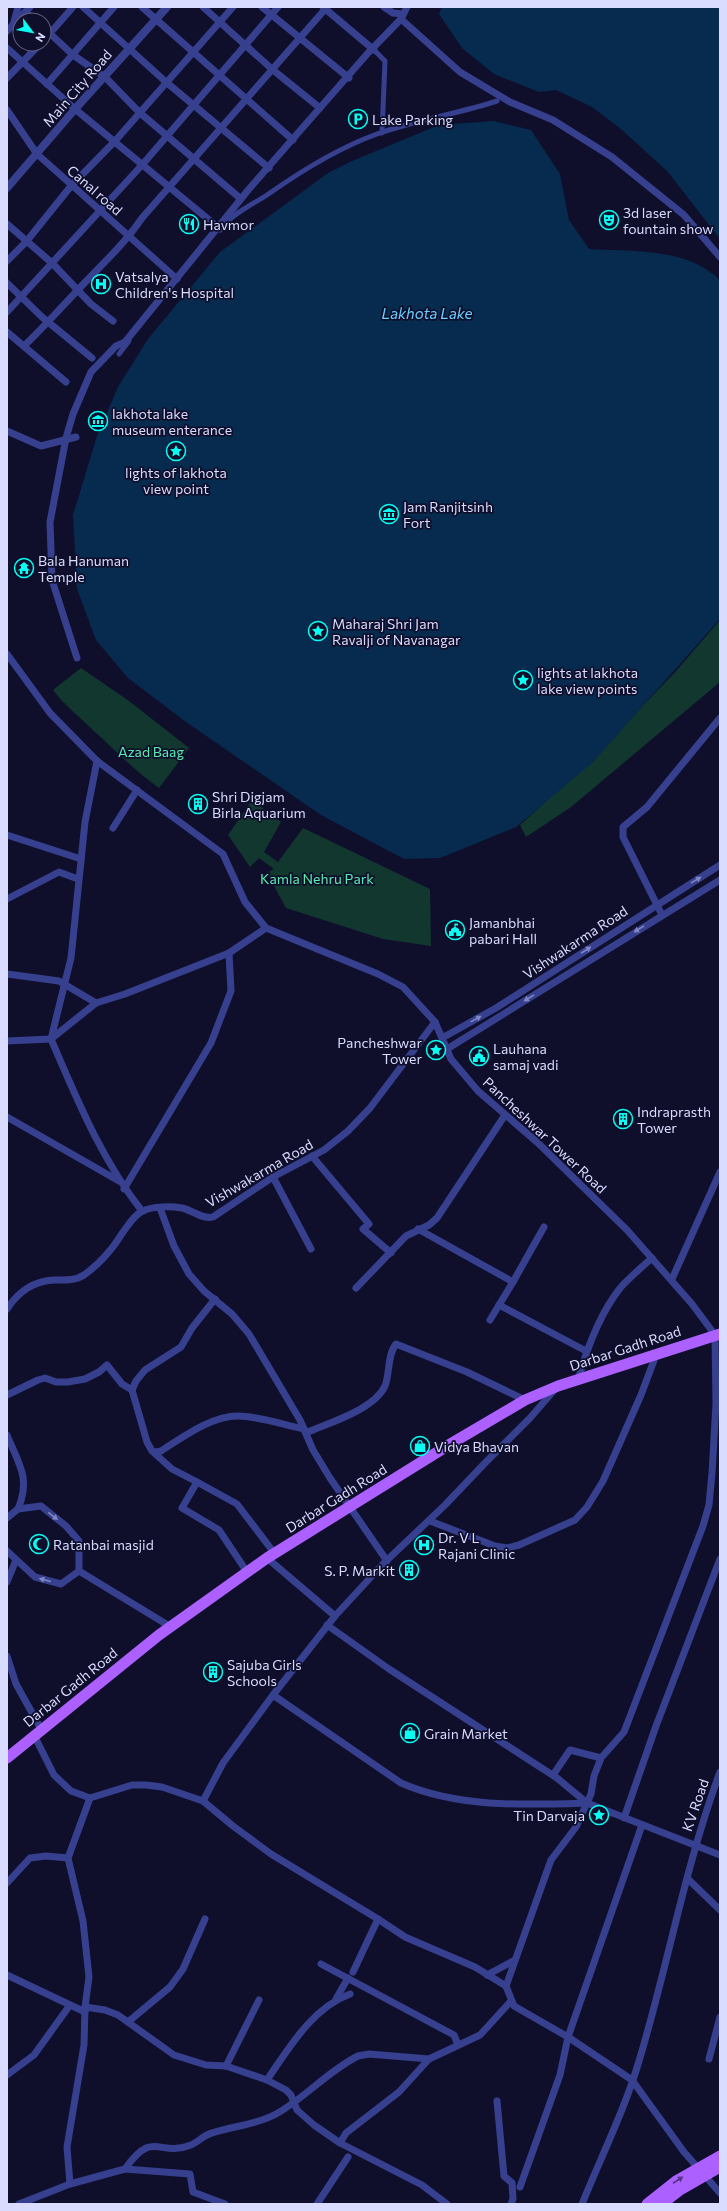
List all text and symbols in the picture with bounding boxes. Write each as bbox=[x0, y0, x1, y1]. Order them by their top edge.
north arrow bbox=[12, 12, 52, 52]
text: N bbox=[33, 31, 49, 45]
street label: Main City Road bbox=[39, 46, 115, 130]
parking icon: Lake Parking bbox=[347, 108, 369, 130]
place label: Lake Parking bbox=[372, 111, 454, 128]
street label: Canal road bbox=[64, 161, 126, 219]
place label: 3d laser fountain show bbox=[623, 204, 713, 237]
theatre icon: 3d laser fountain show bbox=[598, 209, 620, 231]
restaurant icon: Havmor bbox=[178, 213, 200, 235]
place label: Havmor bbox=[203, 216, 254, 233]
place label: Vatsalya Children's Hospital bbox=[115, 268, 234, 301]
hospital icon: Vatsalya Children's Hospital bbox=[90, 273, 112, 295]
water label: Lakhota Lake bbox=[382, 304, 473, 322]
place label: lakhota lake museum enterance bbox=[112, 405, 232, 438]
museum icon: lakhota lake museum enterance bbox=[87, 410, 109, 432]
place icon: lights of lakhota view point bbox=[165, 440, 187, 462]
place label: lights of lakhota view point bbox=[125, 464, 227, 497]
place label: Jam Ranjitsinh Fort bbox=[403, 498, 493, 531]
museum icon: Jam Ranjitsinh Fort bbox=[378, 503, 400, 525]
place label: Bala Hanuman Temple bbox=[38, 552, 129, 585]
temple icon: Bala Hanuman Temple bbox=[13, 557, 35, 579]
place label: Maharaj Shri Jam Ravalji of Navanagar bbox=[332, 615, 461, 648]
place icon: Maharaj Shri Jam Ravalji of Navanagar bbox=[307, 620, 329, 642]
place label: lights at lakhota lake view points bbox=[537, 664, 638, 697]
place icon: lights at lakhota lake view points bbox=[512, 669, 534, 691]
park label: Azad Baag bbox=[118, 743, 184, 760]
place label: Shri Digjam Birla Aquarium bbox=[212, 788, 306, 821]
building icon: Shri Digjam Birla Aquarium bbox=[187, 793, 209, 815]
park label: Kamla Nehru Park bbox=[260, 870, 374, 887]
one-way arrow bbox=[690, 877, 702, 884]
street label: Vishwakarma Road bbox=[520, 902, 630, 982]
place label: Jamanbhai pabari Hall bbox=[469, 914, 537, 947]
public building icon: Jamanbhai pabari Hall bbox=[444, 919, 466, 941]
one-way arrow bbox=[633, 926, 645, 933]
one-way arrow bbox=[580, 946, 592, 953]
one-way arrow bbox=[523, 995, 535, 1002]
one-way arrow bbox=[470, 1015, 482, 1022]
place label: Pancheshwar Tower bbox=[337, 1034, 422, 1067]
place icon: Pancheshwar Tower bbox=[425, 1039, 447, 1061]
place label: Lauhana samaj vadi bbox=[493, 1040, 559, 1073]
public building icon: Lauhana samaj vadi bbox=[468, 1045, 490, 1067]
street label: Pancheshwar Tower Road bbox=[480, 1073, 610, 1197]
place label: Indraprasth Tower bbox=[637, 1103, 711, 1136]
building icon: Indraprasth Tower bbox=[612, 1108, 634, 1130]
street label: Vishwakarma Road bbox=[202, 1135, 316, 1211]
street label: Darbar Gadh Road bbox=[567, 1322, 683, 1374]
shop icon: Vidya Bhavan bbox=[409, 1435, 431, 1457]
place label: Vidya Bhavan bbox=[434, 1438, 519, 1455]
street label: Darbar Gadh Road bbox=[282, 1460, 390, 1536]
one-way arrow bbox=[48, 1512, 59, 1521]
place label: Dr. V L Rajani Clinic bbox=[438, 1529, 515, 1562]
mosque icon: Ratanbai masjid bbox=[28, 1533, 50, 1555]
hospital icon: Dr. V L Rajani Clinic bbox=[413, 1534, 435, 1556]
place label: Ratanbai masjid bbox=[53, 1536, 154, 1553]
building icon: S. P. Markit bbox=[398, 1559, 420, 1581]
place label: S. P. Markit bbox=[324, 1562, 395, 1579]
one-way arrow bbox=[39, 1576, 51, 1582]
street label: Darbar Gadh Road bbox=[20, 1644, 120, 1730]
place label: Sajuba Girls Schools bbox=[227, 1656, 302, 1689]
building icon: Sajuba Girls Schools bbox=[202, 1661, 224, 1683]
shop icon: Grain Market bbox=[399, 1722, 421, 1744]
place label: Grain Market bbox=[424, 1725, 508, 1742]
street label: KV Road bbox=[678, 1777, 712, 1833]
place icon: Tin Darvaja bbox=[588, 1804, 610, 1826]
place label: Tin Darvaja bbox=[513, 1807, 585, 1824]
one-way arrow bbox=[672, 2177, 684, 2184]

